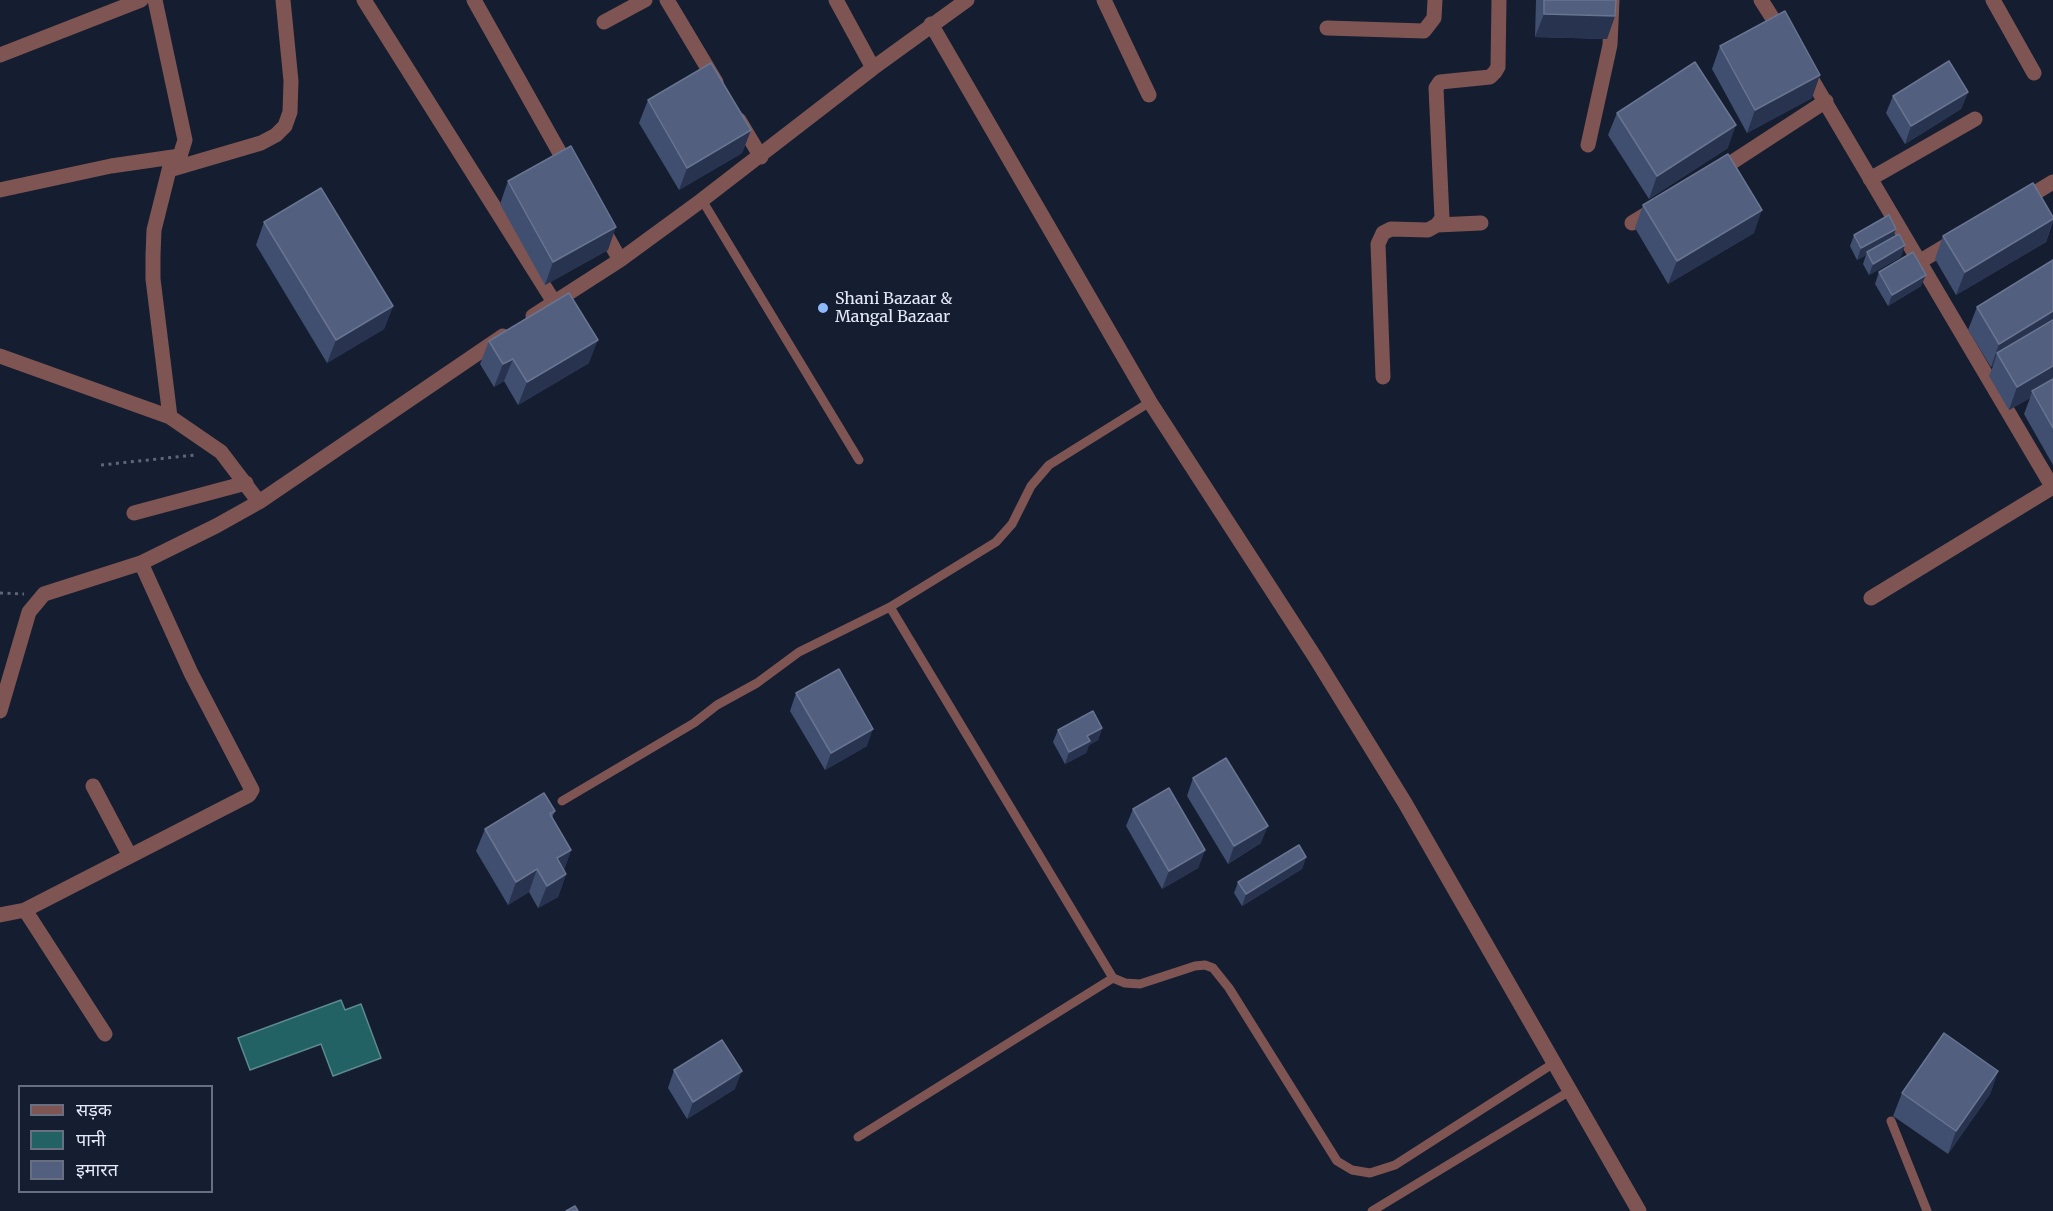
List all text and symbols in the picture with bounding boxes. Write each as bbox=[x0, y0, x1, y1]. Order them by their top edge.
place label: Shani Bazaar & Mangal Bazaar bbox=[835, 289, 952, 327]
marker: Shani Bazaar & Mangal Bazaar bbox=[816, 301, 830, 315]
legend bbox=[18, 1085, 213, 1193]
text: सड़क bbox=[76, 1098, 112, 1121]
text: पानी bbox=[76, 1128, 106, 1151]
text: इमारत bbox=[76, 1158, 118, 1181]

